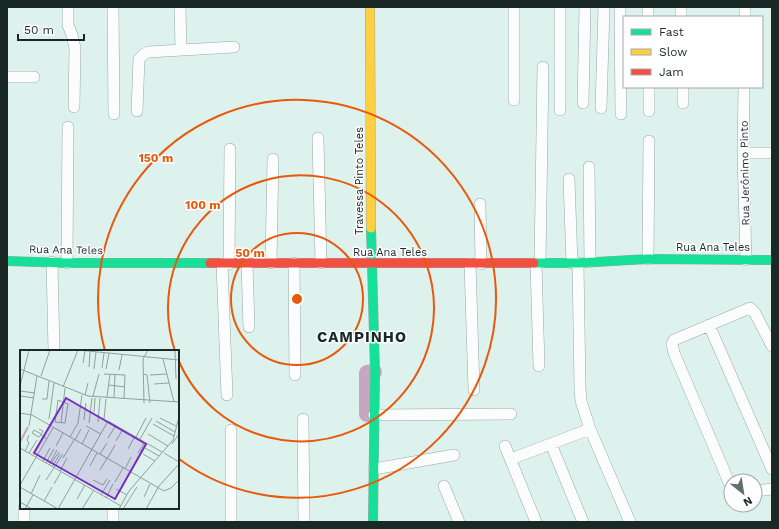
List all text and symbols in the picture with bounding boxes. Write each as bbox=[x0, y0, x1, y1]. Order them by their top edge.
scale bar bbox=[18, 16, 84, 42]
legend bbox=[623, 16, 763, 88]
text: 50 m bbox=[24, 23, 54, 37]
text: Fast bbox=[659, 25, 684, 39]
text: Slow bbox=[659, 45, 687, 59]
text: Jam bbox=[659, 65, 684, 79]
street label: Rua Jerônimo Pinto bbox=[738, 120, 752, 226]
street label: Travessa Pinto Teles bbox=[353, 127, 366, 235]
text: 150 m bbox=[139, 151, 173, 165]
text: 100 m bbox=[185, 198, 221, 212]
street label: Rua Ana Teles bbox=[676, 241, 750, 254]
street label: Rua Ana Teles bbox=[29, 243, 103, 257]
text: 50 m bbox=[235, 246, 265, 260]
street label: Rua Ana Teles bbox=[353, 246, 427, 259]
centre of rings bbox=[290, 292, 304, 306]
district label: CAMPINHO bbox=[317, 328, 407, 346]
inset map bbox=[20, 350, 179, 509]
north arrow bbox=[723, 473, 763, 513]
text: N bbox=[741, 494, 755, 509]

